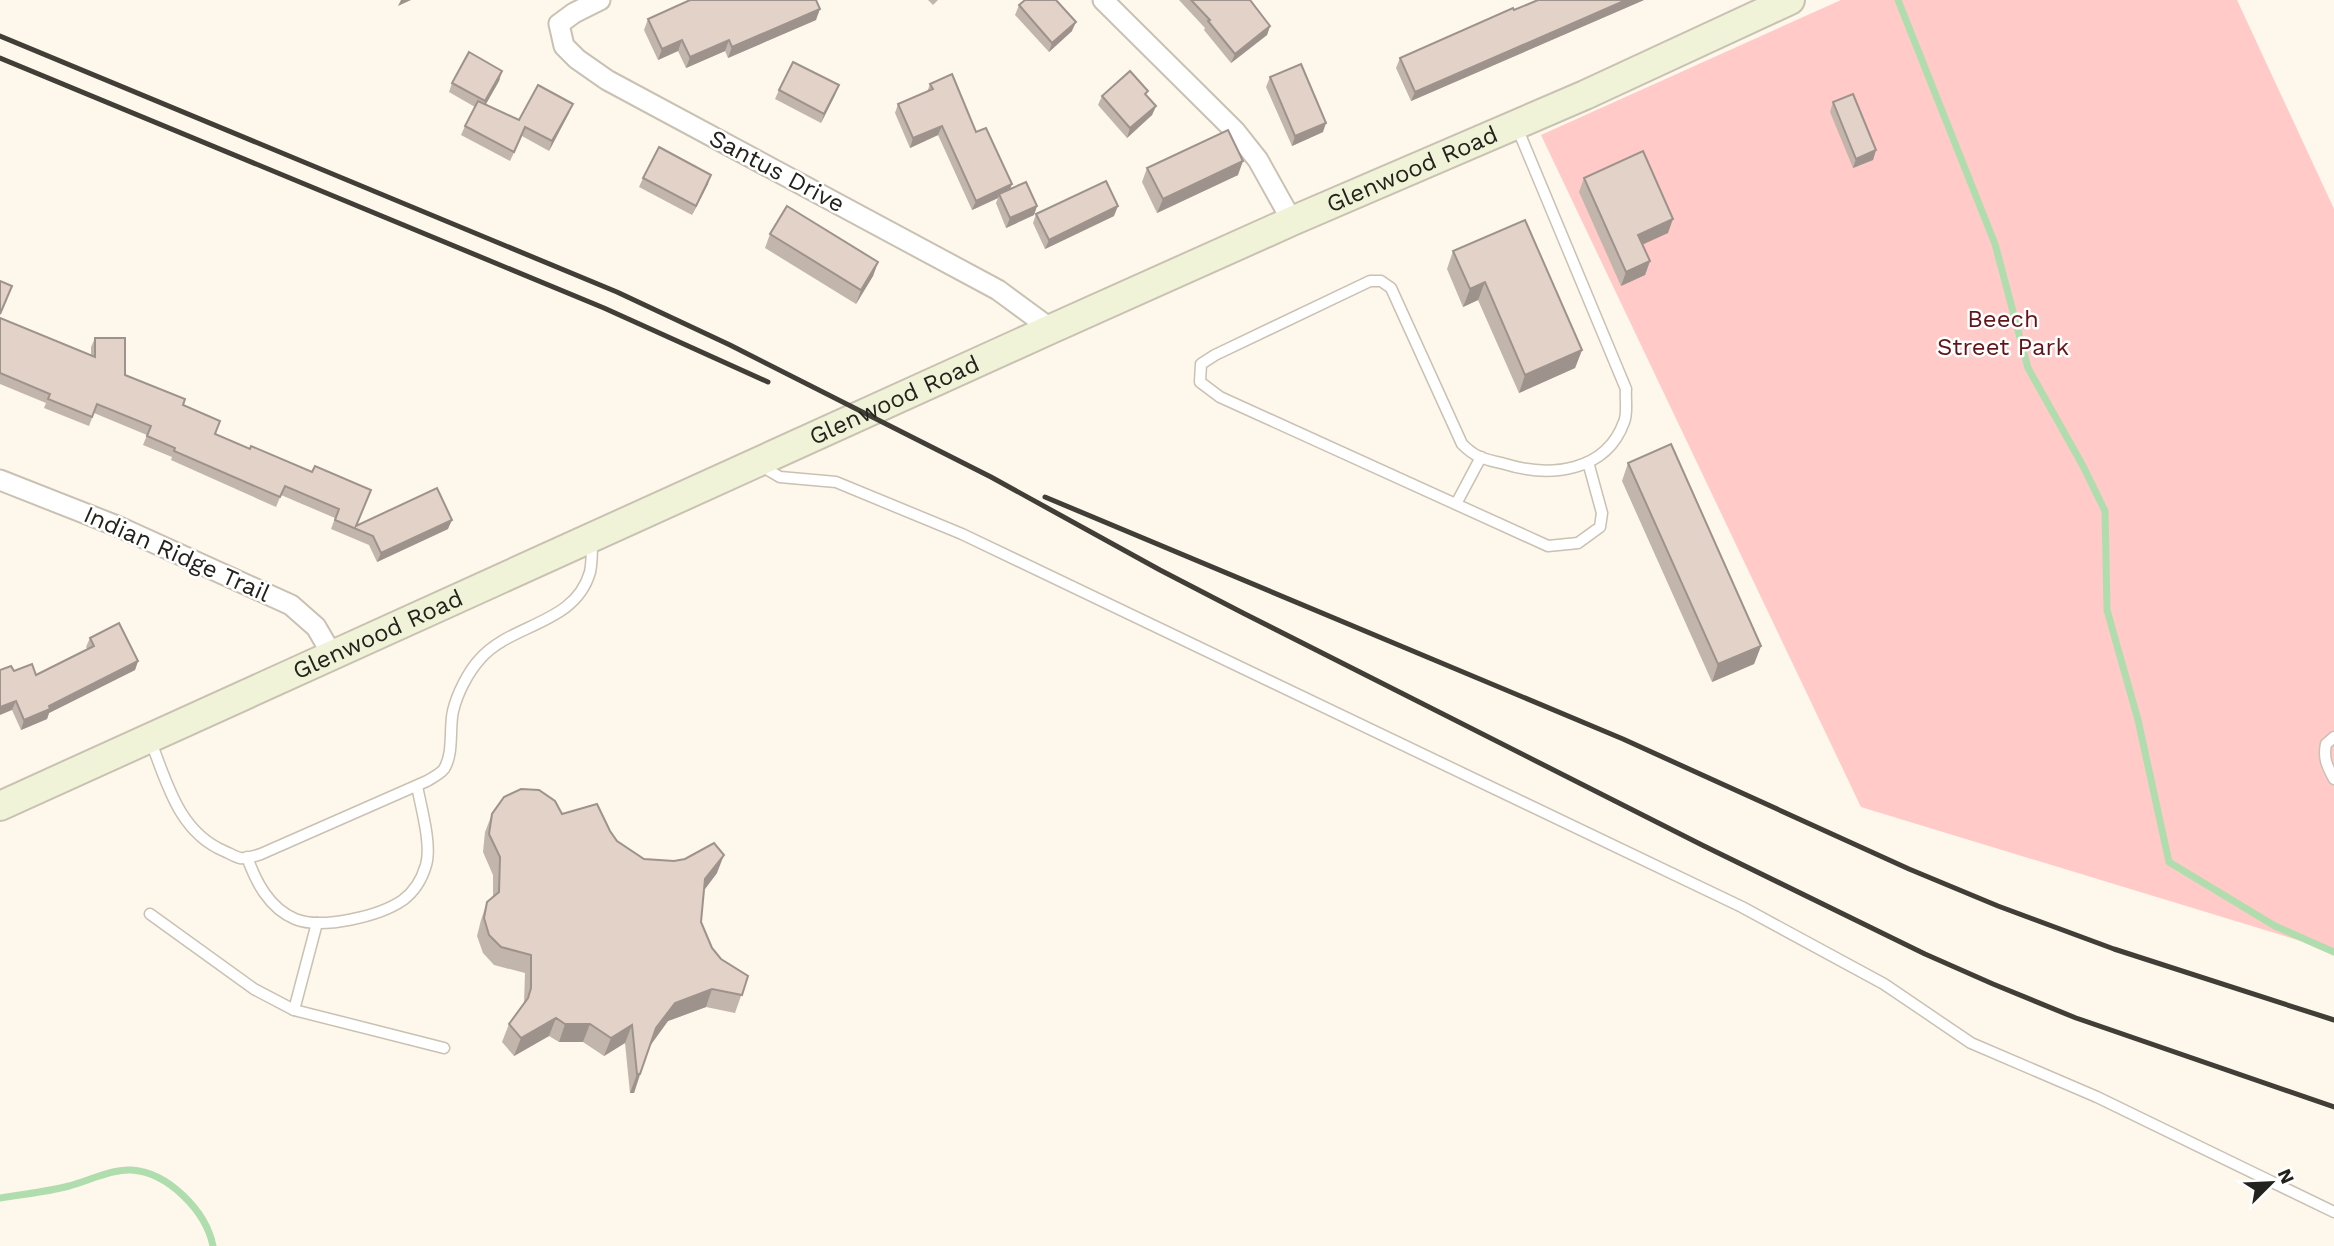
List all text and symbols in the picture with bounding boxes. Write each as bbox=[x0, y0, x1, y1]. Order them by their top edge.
street label: Glenwood Road bbox=[1322, 120, 1502, 218]
street label: Santus Drive bbox=[705, 124, 849, 218]
park label: Beech Street Park bbox=[1937, 305, 2069, 361]
street label: Glenwood Road bbox=[805, 349, 984, 451]
street label: Indian Ridge Trail bbox=[80, 500, 275, 608]
street label: Glenwood Road bbox=[288, 584, 467, 685]
north arrow bbox=[2236, 1148, 2306, 1218]
text: N bbox=[2273, 1165, 2299, 1187]

